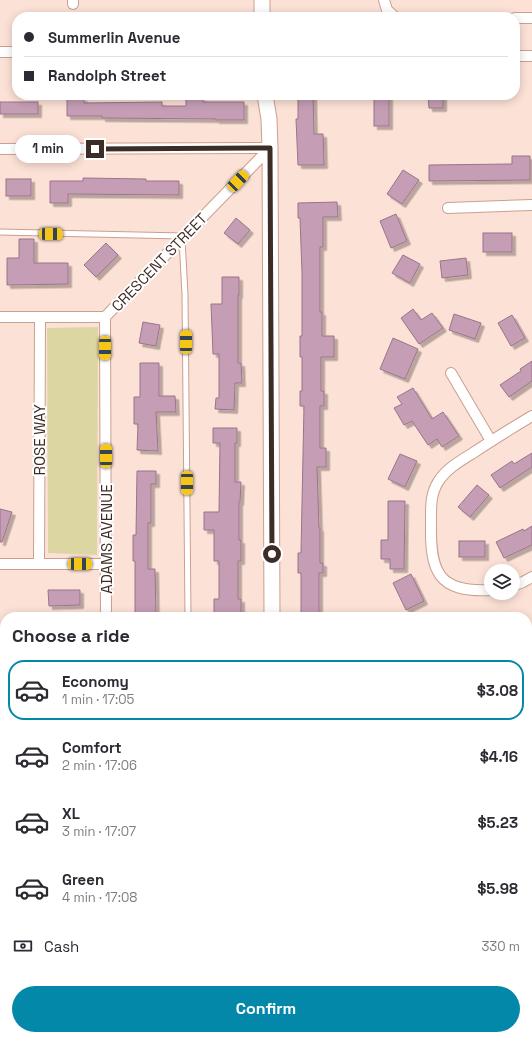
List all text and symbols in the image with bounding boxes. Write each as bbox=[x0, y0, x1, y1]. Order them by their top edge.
text: Summerlin Avenue bbox=[48, 28, 180, 47]
text: Randolph Street bbox=[48, 66, 166, 85]
callout: 1 min bbox=[15, 135, 81, 163]
text: 1 min bbox=[32, 140, 64, 157]
route end bbox=[86, 140, 104, 158]
car bbox=[225, 168, 251, 194]
street label: CRESCENT STREET bbox=[107, 209, 211, 315]
car bbox=[39, 228, 63, 240]
car bbox=[180, 330, 192, 354]
car bbox=[99, 336, 111, 360]
street label: ROSE WAY bbox=[30, 404, 49, 476]
car bbox=[100, 444, 112, 468]
car bbox=[181, 471, 193, 495]
street label: ADAMS AVENUE bbox=[97, 484, 116, 594]
route start bbox=[263, 545, 281, 563]
car bbox=[68, 558, 92, 570]
map controls bbox=[484, 564, 520, 600]
button: layers bbox=[484, 564, 520, 600]
text: Choose a ride bbox=[12, 624, 130, 647]
icon: car bbox=[14, 672, 50, 708]
text: Economy bbox=[62, 672, 129, 691]
text: $3.08 bbox=[477, 681, 518, 700]
text: 1 min · 17:05 bbox=[62, 691, 134, 708]
icon: car bbox=[14, 738, 50, 774]
text: Comfort bbox=[62, 738, 122, 757]
text: $4.16 bbox=[480, 747, 518, 766]
text: 2 min · 17:06 bbox=[62, 757, 137, 774]
icon: car bbox=[14, 804, 50, 840]
text: XL bbox=[62, 804, 80, 823]
text: $5.23 bbox=[477, 813, 518, 832]
text: 3 min · 17:07 bbox=[62, 823, 136, 840]
icon: car bbox=[14, 870, 50, 906]
text: Green bbox=[62, 870, 104, 889]
text: $5.98 bbox=[477, 879, 518, 898]
text: 4 min · 17:08 bbox=[62, 889, 137, 906]
icon: cash bbox=[12, 935, 34, 957]
text: Cash bbox=[44, 937, 79, 956]
text: 330 m bbox=[481, 938, 520, 955]
button: Confirm bbox=[12, 986, 520, 1032]

